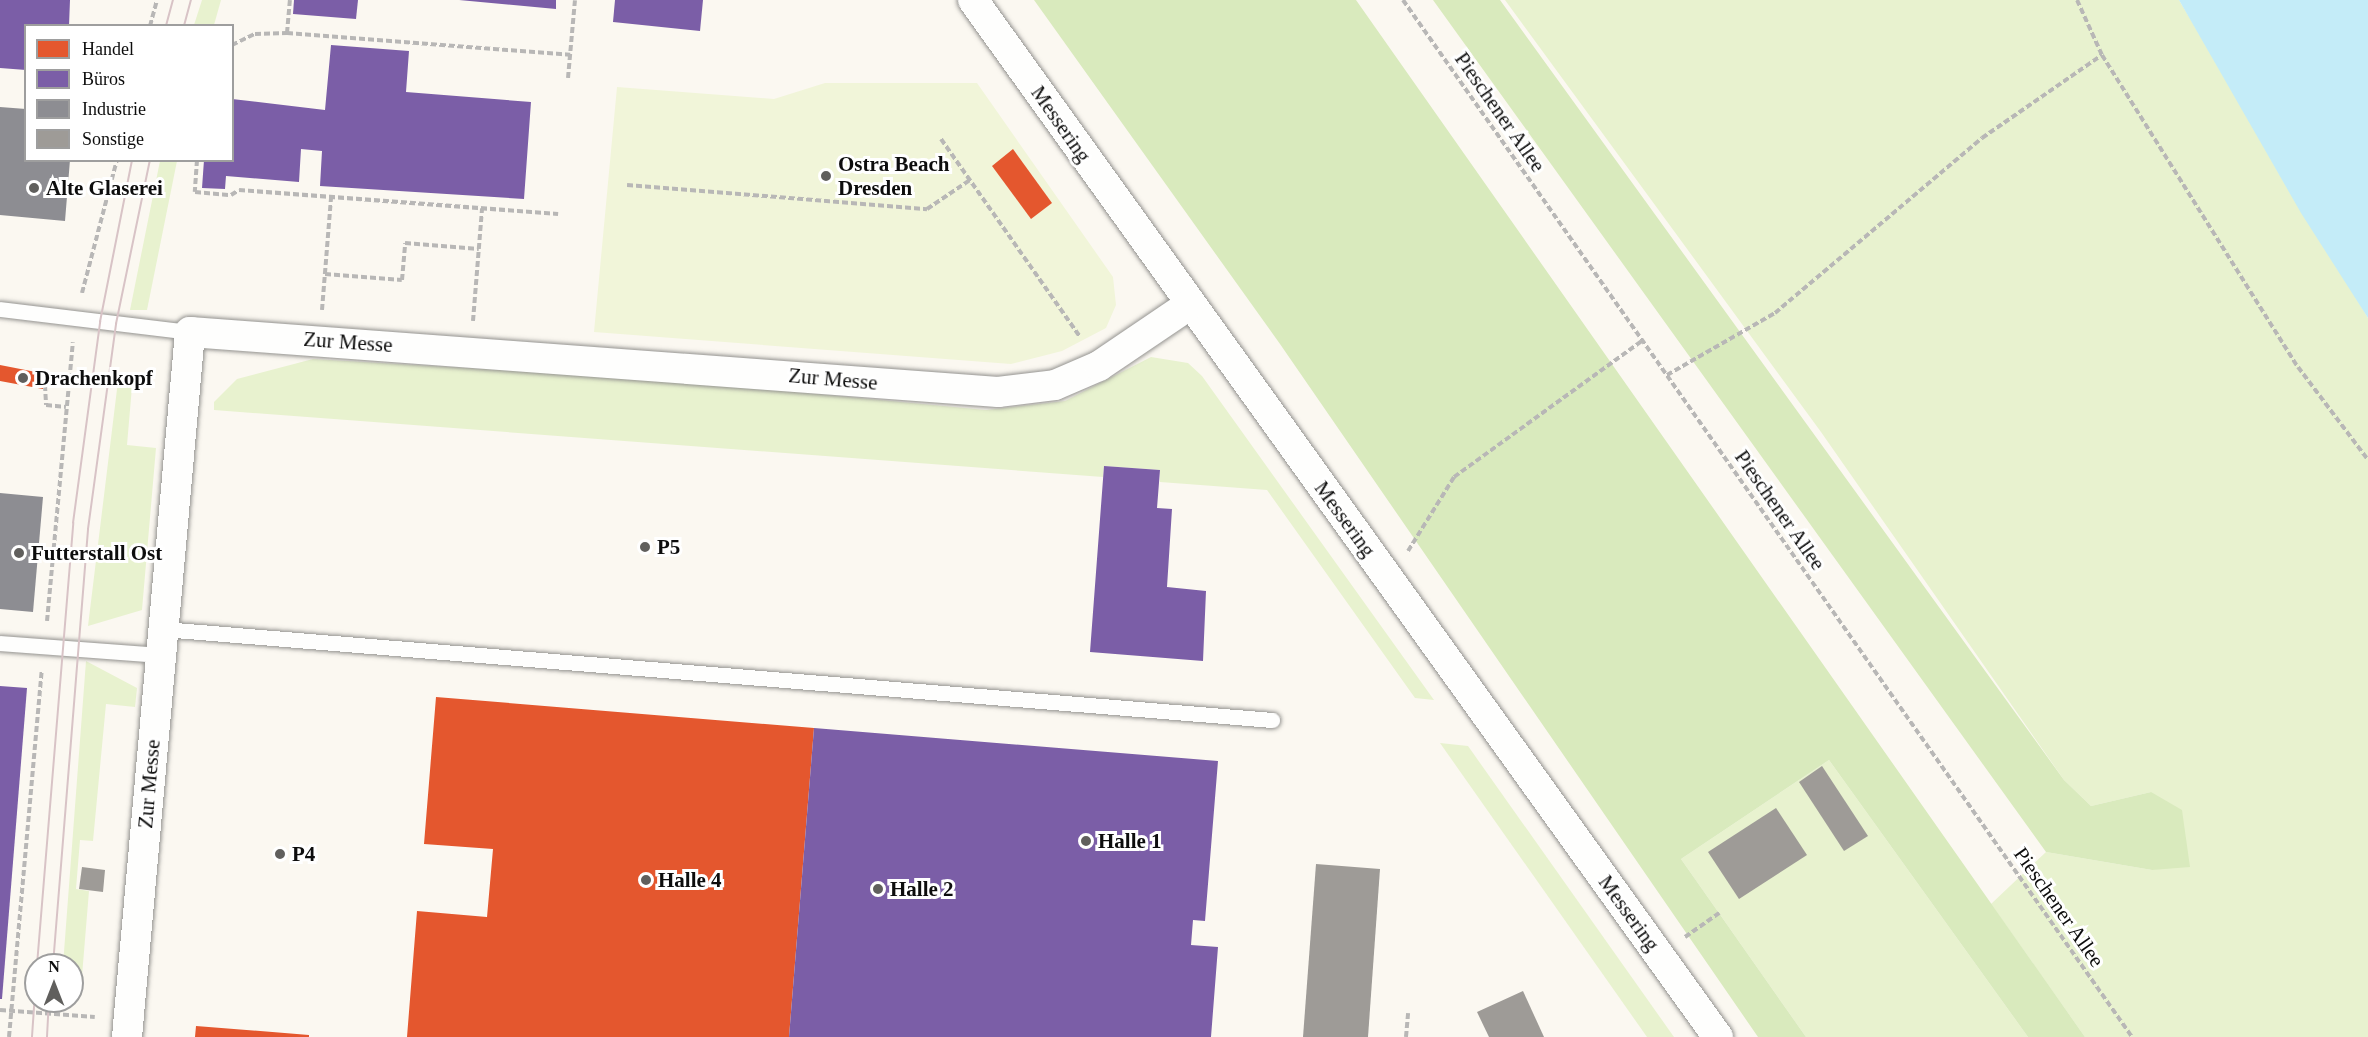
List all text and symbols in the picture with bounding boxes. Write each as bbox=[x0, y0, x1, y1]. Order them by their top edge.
legend bbox=[24, 24, 234, 162]
text: Handel bbox=[82, 39, 134, 59]
street label: Pieschener Allee bbox=[1449, 47, 1551, 177]
text: Büros bbox=[82, 69, 125, 89]
street label: Messering bbox=[1026, 81, 1096, 167]
text: Industrie bbox=[82, 99, 146, 119]
text: Sonstige bbox=[82, 129, 144, 149]
place label: Ostra Beach Dresden bbox=[838, 151, 949, 201]
marker: Ostra Beach Dresden bbox=[819, 169, 833, 183]
place label: Alte Glaserei bbox=[46, 175, 163, 201]
marker: Alte Glaserei bbox=[27, 181, 41, 195]
street label: Zur Messe bbox=[303, 326, 393, 358]
street label: Zur Messe bbox=[787, 363, 879, 395]
place label: Drachenkopf bbox=[35, 365, 153, 391]
marker: Drachenkopf bbox=[16, 371, 30, 385]
street label: Pieschener Allee bbox=[1729, 445, 1831, 575]
street label: Messering bbox=[1309, 476, 1381, 562]
place label: P5 bbox=[657, 534, 680, 560]
place label: Futterstall Ost bbox=[31, 540, 162, 566]
marker: P5 bbox=[638, 540, 652, 554]
marker: Futterstall Ost bbox=[12, 546, 26, 560]
street label: Zur Messe bbox=[133, 738, 165, 830]
place label: Halle 1 bbox=[1098, 828, 1162, 854]
marker: Halle 1 bbox=[1079, 834, 1093, 848]
place label: P4 bbox=[292, 841, 315, 867]
street label: Pieschener Allee bbox=[2008, 842, 2110, 972]
marker: P4 bbox=[273, 847, 287, 861]
place label: Halle 4 bbox=[658, 867, 722, 893]
street label: Messering bbox=[1593, 870, 1665, 956]
marker: Halle 4 bbox=[639, 873, 653, 887]
place label: Halle 2 bbox=[890, 876, 954, 902]
marker: Halle 2 bbox=[871, 882, 885, 896]
north arrow bbox=[24, 953, 84, 1013]
text: N bbox=[48, 958, 60, 975]

